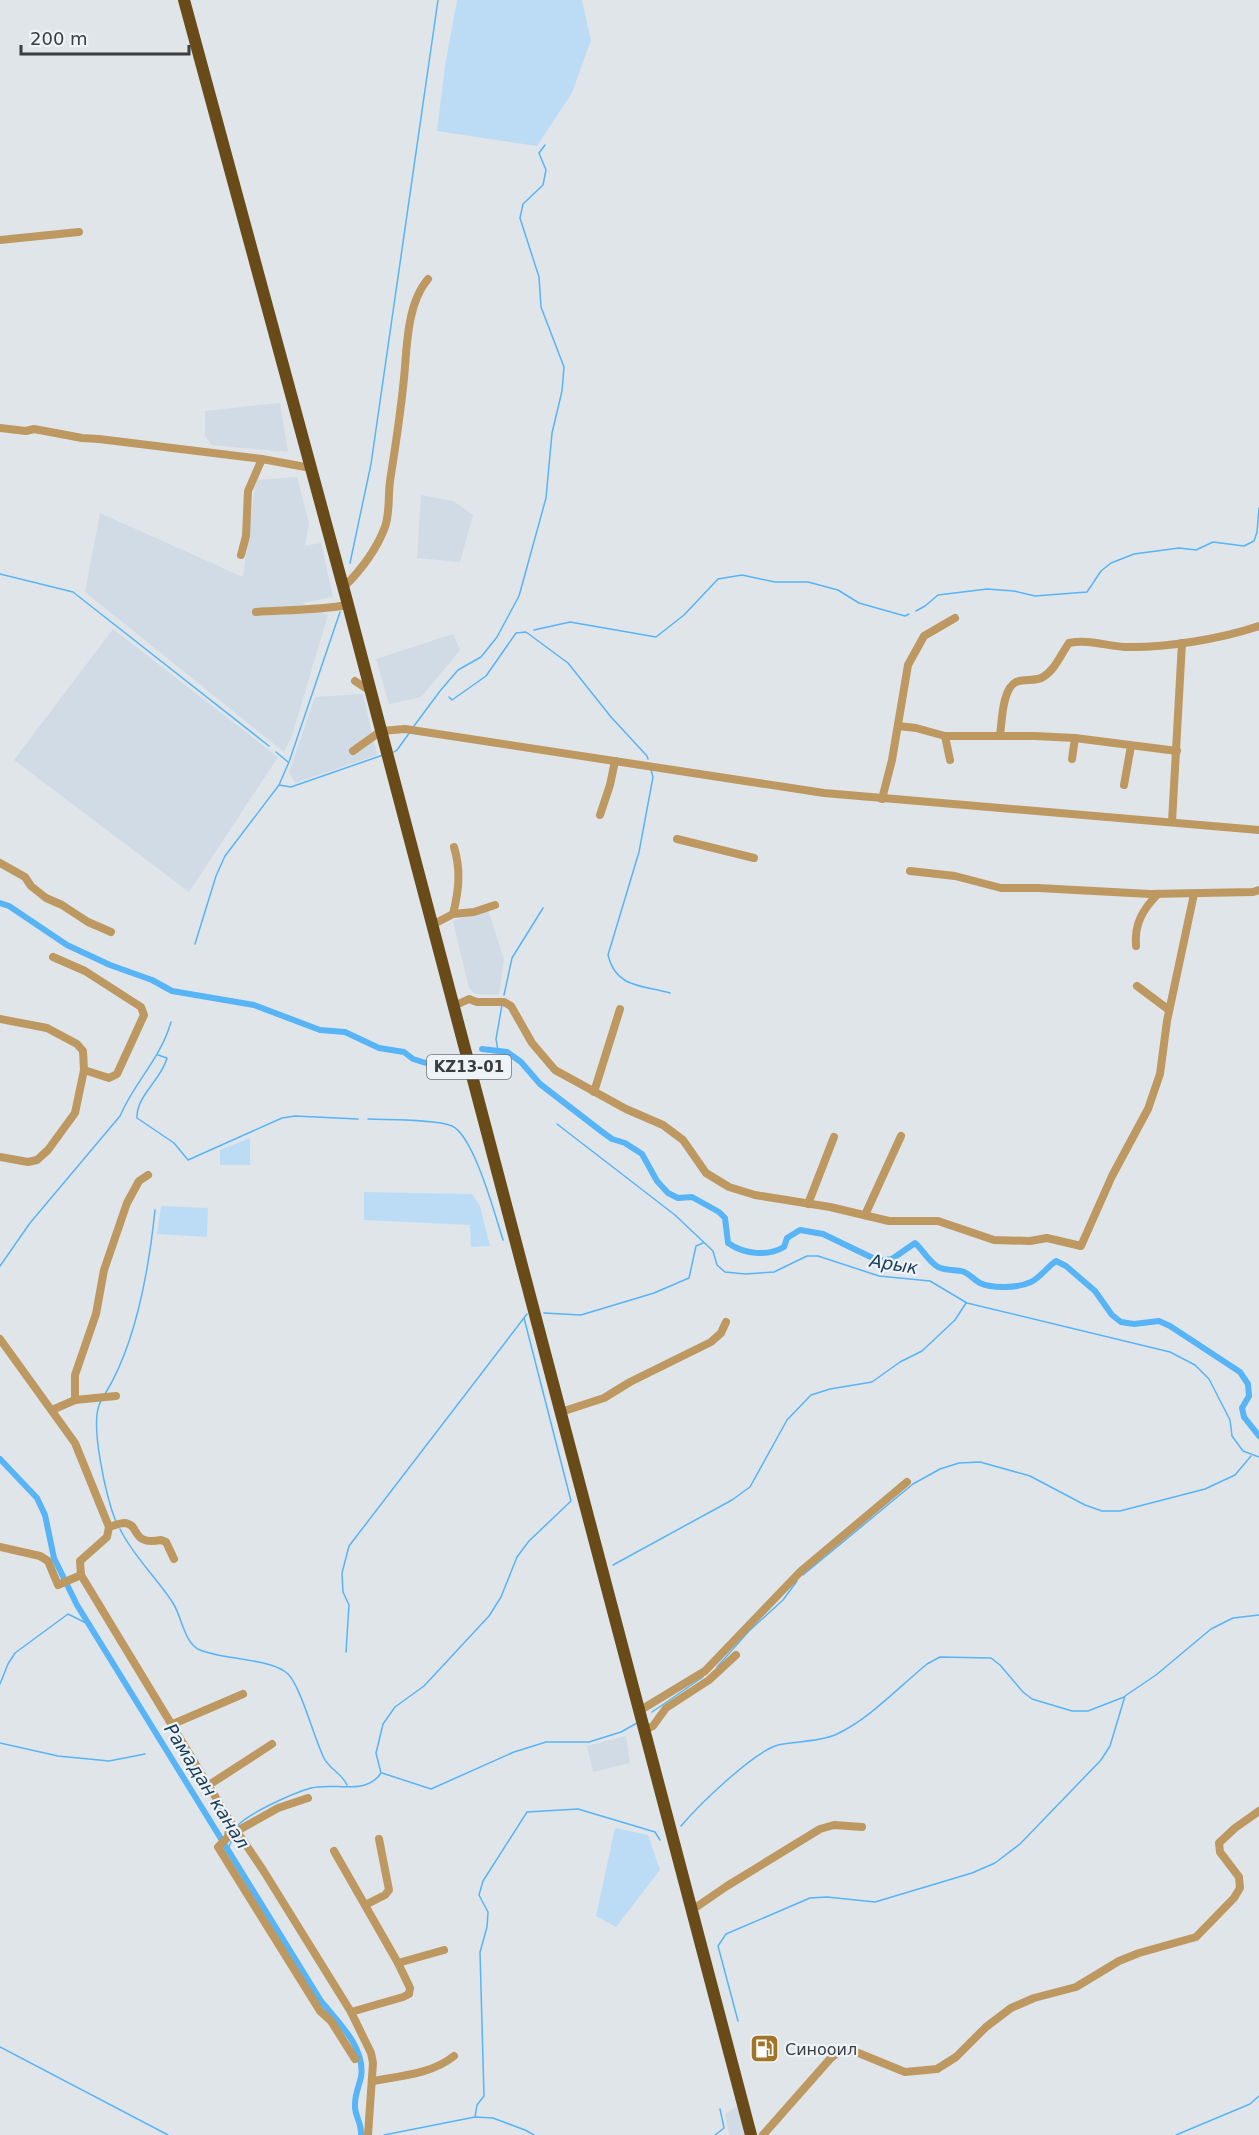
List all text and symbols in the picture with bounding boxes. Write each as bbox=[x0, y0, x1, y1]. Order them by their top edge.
scale bar bbox=[21, 18, 189, 56]
text: 200 m bbox=[30, 28, 88, 49]
road number: KZ13-01 bbox=[427, 1055, 511, 1079]
water label: Арык bbox=[867, 1250, 920, 1278]
water label: Рамадан канал bbox=[160, 1720, 254, 1852]
fuel station icon: Синооил bbox=[748, 2033, 780, 2065]
place label: Синооил bbox=[785, 2040, 857, 2059]

